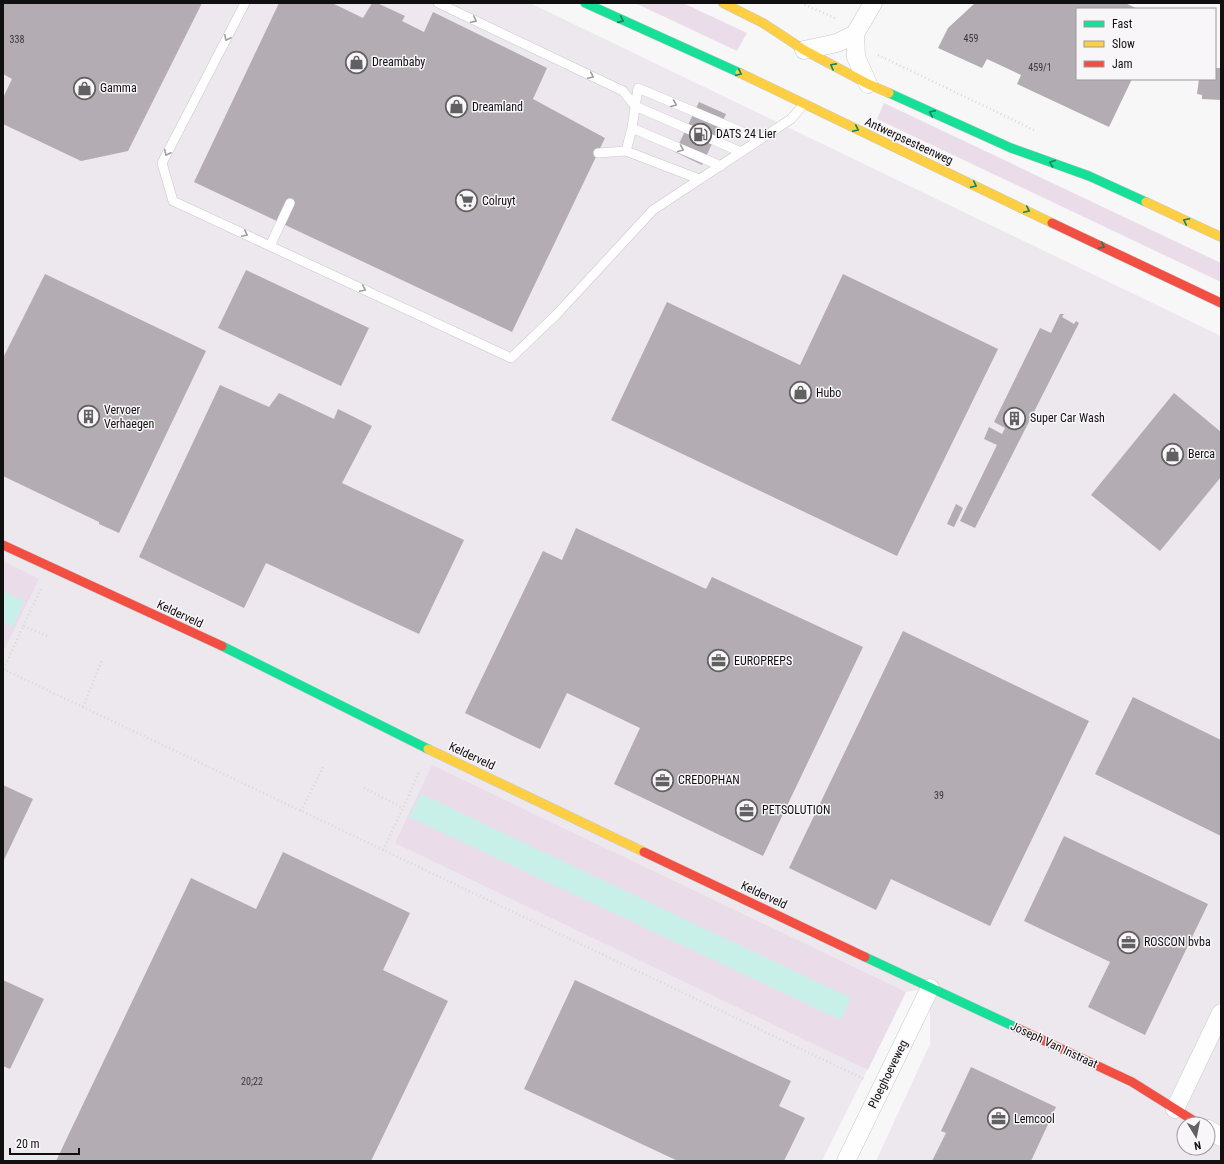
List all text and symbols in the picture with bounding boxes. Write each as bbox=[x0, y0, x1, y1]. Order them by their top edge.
legend bbox=[1076, 8, 1216, 80]
one-way arrow bbox=[469, 15, 477, 23]
one-way arrow bbox=[616, 15, 624, 23]
text: Fast bbox=[1112, 17, 1133, 31]
one-way arrow bbox=[224, 33, 232, 41]
house number: 459 bbox=[964, 33, 978, 44]
house number: 338 bbox=[10, 34, 24, 45]
text: Slow bbox=[1112, 37, 1135, 51]
shop icon: Dreambaby bbox=[343, 49, 369, 75]
place label: Dreambaby bbox=[372, 55, 425, 69]
text: Jam bbox=[1112, 57, 1133, 71]
house number: 459/1 bbox=[1028, 62, 1052, 73]
one-way arrow bbox=[830, 64, 838, 71]
one-way arrow bbox=[735, 68, 743, 76]
one-way arrow bbox=[586, 71, 594, 79]
shop icon: Gamma bbox=[71, 75, 97, 101]
place label: Gamma bbox=[100, 81, 137, 95]
shop icon: Dreamland bbox=[443, 94, 469, 120]
one-way arrow bbox=[671, 99, 678, 107]
place label: Dreamland bbox=[472, 100, 523, 114]
one-way arrow bbox=[929, 110, 937, 118]
street label: Antwerpsesteenweg bbox=[863, 114, 955, 168]
fuel station icon: DATS 24 Lier bbox=[688, 121, 714, 147]
one-way arrow bbox=[852, 124, 860, 132]
place label: DATS 24 Lier bbox=[716, 127, 777, 141]
one-way arrow bbox=[676, 144, 684, 152]
one-way arrow bbox=[164, 149, 172, 156]
one-way arrow bbox=[1049, 159, 1056, 168]
one-way arrow bbox=[969, 180, 977, 188]
supermarket icon: Colruyt bbox=[454, 188, 480, 214]
place label: Colruyt bbox=[482, 194, 516, 208]
one-way arrow bbox=[1022, 205, 1030, 213]
one-way arrow bbox=[1182, 218, 1190, 226]
one-way arrow bbox=[241, 229, 249, 237]
one-way arrow bbox=[1098, 241, 1105, 249]
one-way arrow bbox=[359, 284, 367, 292]
shop icon: Hubo bbox=[787, 380, 813, 406]
place label: Hubo bbox=[816, 386, 841, 400]
place label: Vervoer Verhaegen bbox=[104, 403, 154, 431]
building icon: Vervoer Verhaegen bbox=[75, 404, 101, 430]
building icon: Super Car Wash bbox=[1001, 405, 1027, 431]
place label: Super Car Wash bbox=[1030, 411, 1105, 425]
shop icon: Berca bbox=[1159, 441, 1185, 467]
place label: Berca bbox=[1188, 447, 1215, 461]
street label: Kelderveld bbox=[155, 597, 205, 631]
office icon: EUROPREPS bbox=[706, 648, 732, 674]
place label: EUROPREPS bbox=[734, 654, 792, 668]
street label: Kelderveld bbox=[447, 739, 497, 773]
office icon: CREDOPHAN bbox=[650, 767, 676, 793]
place label: CREDOPHAN bbox=[678, 773, 740, 787]
house number: 39 bbox=[934, 790, 944, 801]
office icon: PETSOLUTION bbox=[734, 797, 760, 823]
place label: PETSOLUTION bbox=[762, 803, 830, 817]
street label: Kelderveld bbox=[739, 878, 789, 912]
office icon: ROSCON bvba bbox=[1115, 929, 1141, 955]
place label: ROSCON bvba bbox=[1144, 935, 1211, 949]
street label: Joseph Van Instraat bbox=[1008, 1019, 1100, 1071]
street label: Ploeghoeveweg bbox=[865, 1037, 911, 1110]
house number: 20;22 bbox=[241, 1076, 263, 1087]
office icon: Lemcool bbox=[986, 1106, 1012, 1132]
place label: Lemcool bbox=[1014, 1112, 1055, 1126]
north arrow bbox=[1176, 1116, 1216, 1156]
scale bar bbox=[10, 1130, 79, 1156]
text: 20 m bbox=[16, 1137, 40, 1151]
text: N bbox=[1193, 1138, 1202, 1152]

